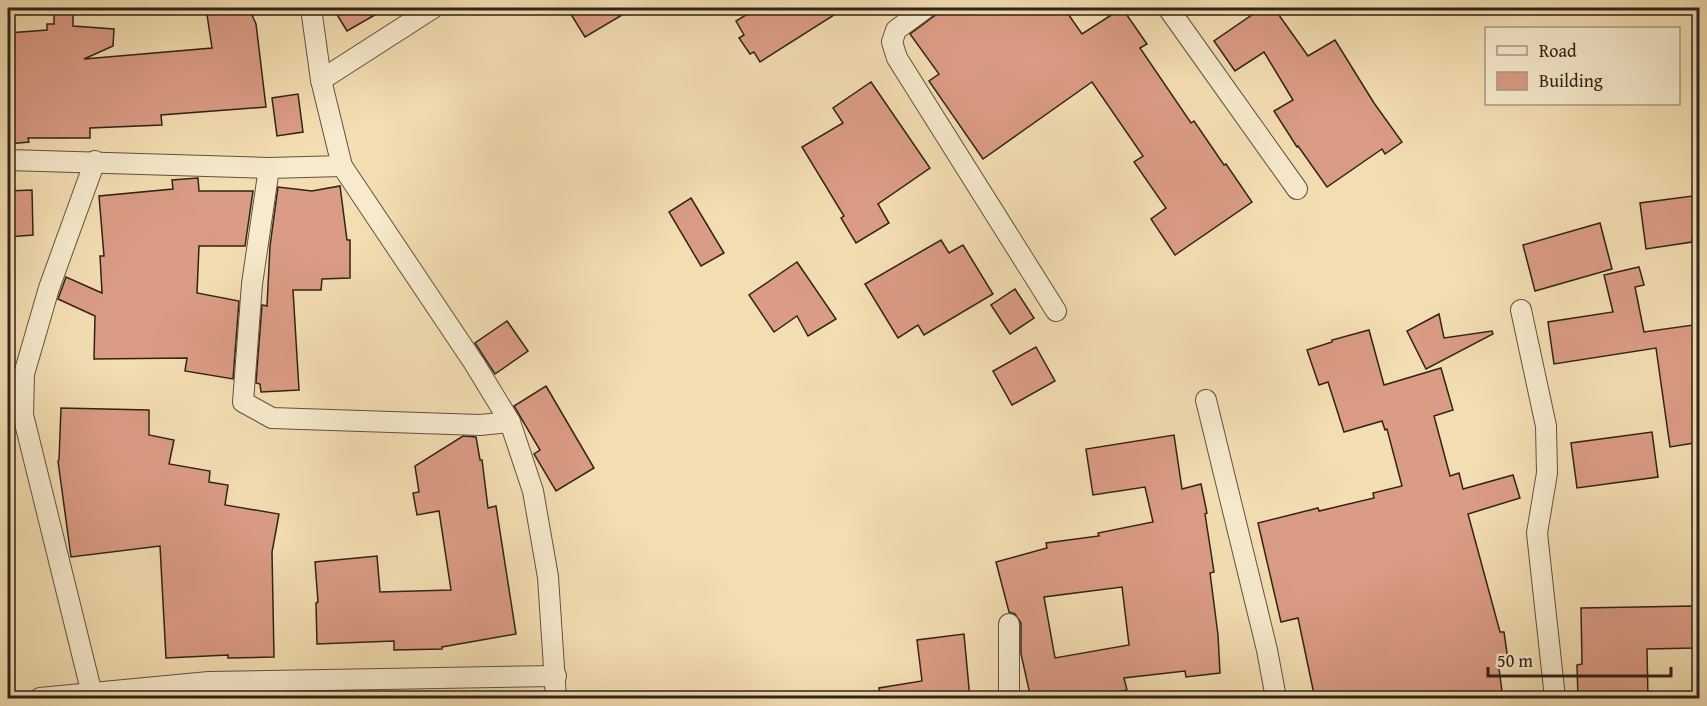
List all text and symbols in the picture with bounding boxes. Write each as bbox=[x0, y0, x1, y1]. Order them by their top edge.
legend bbox=[1485, 27, 1680, 105]
text: Road bbox=[1539, 37, 1577, 64]
text: Building bbox=[1539, 67, 1603, 94]
scale bar bbox=[1488, 640, 1671, 678]
text: 50 m bbox=[1497, 647, 1533, 674]

